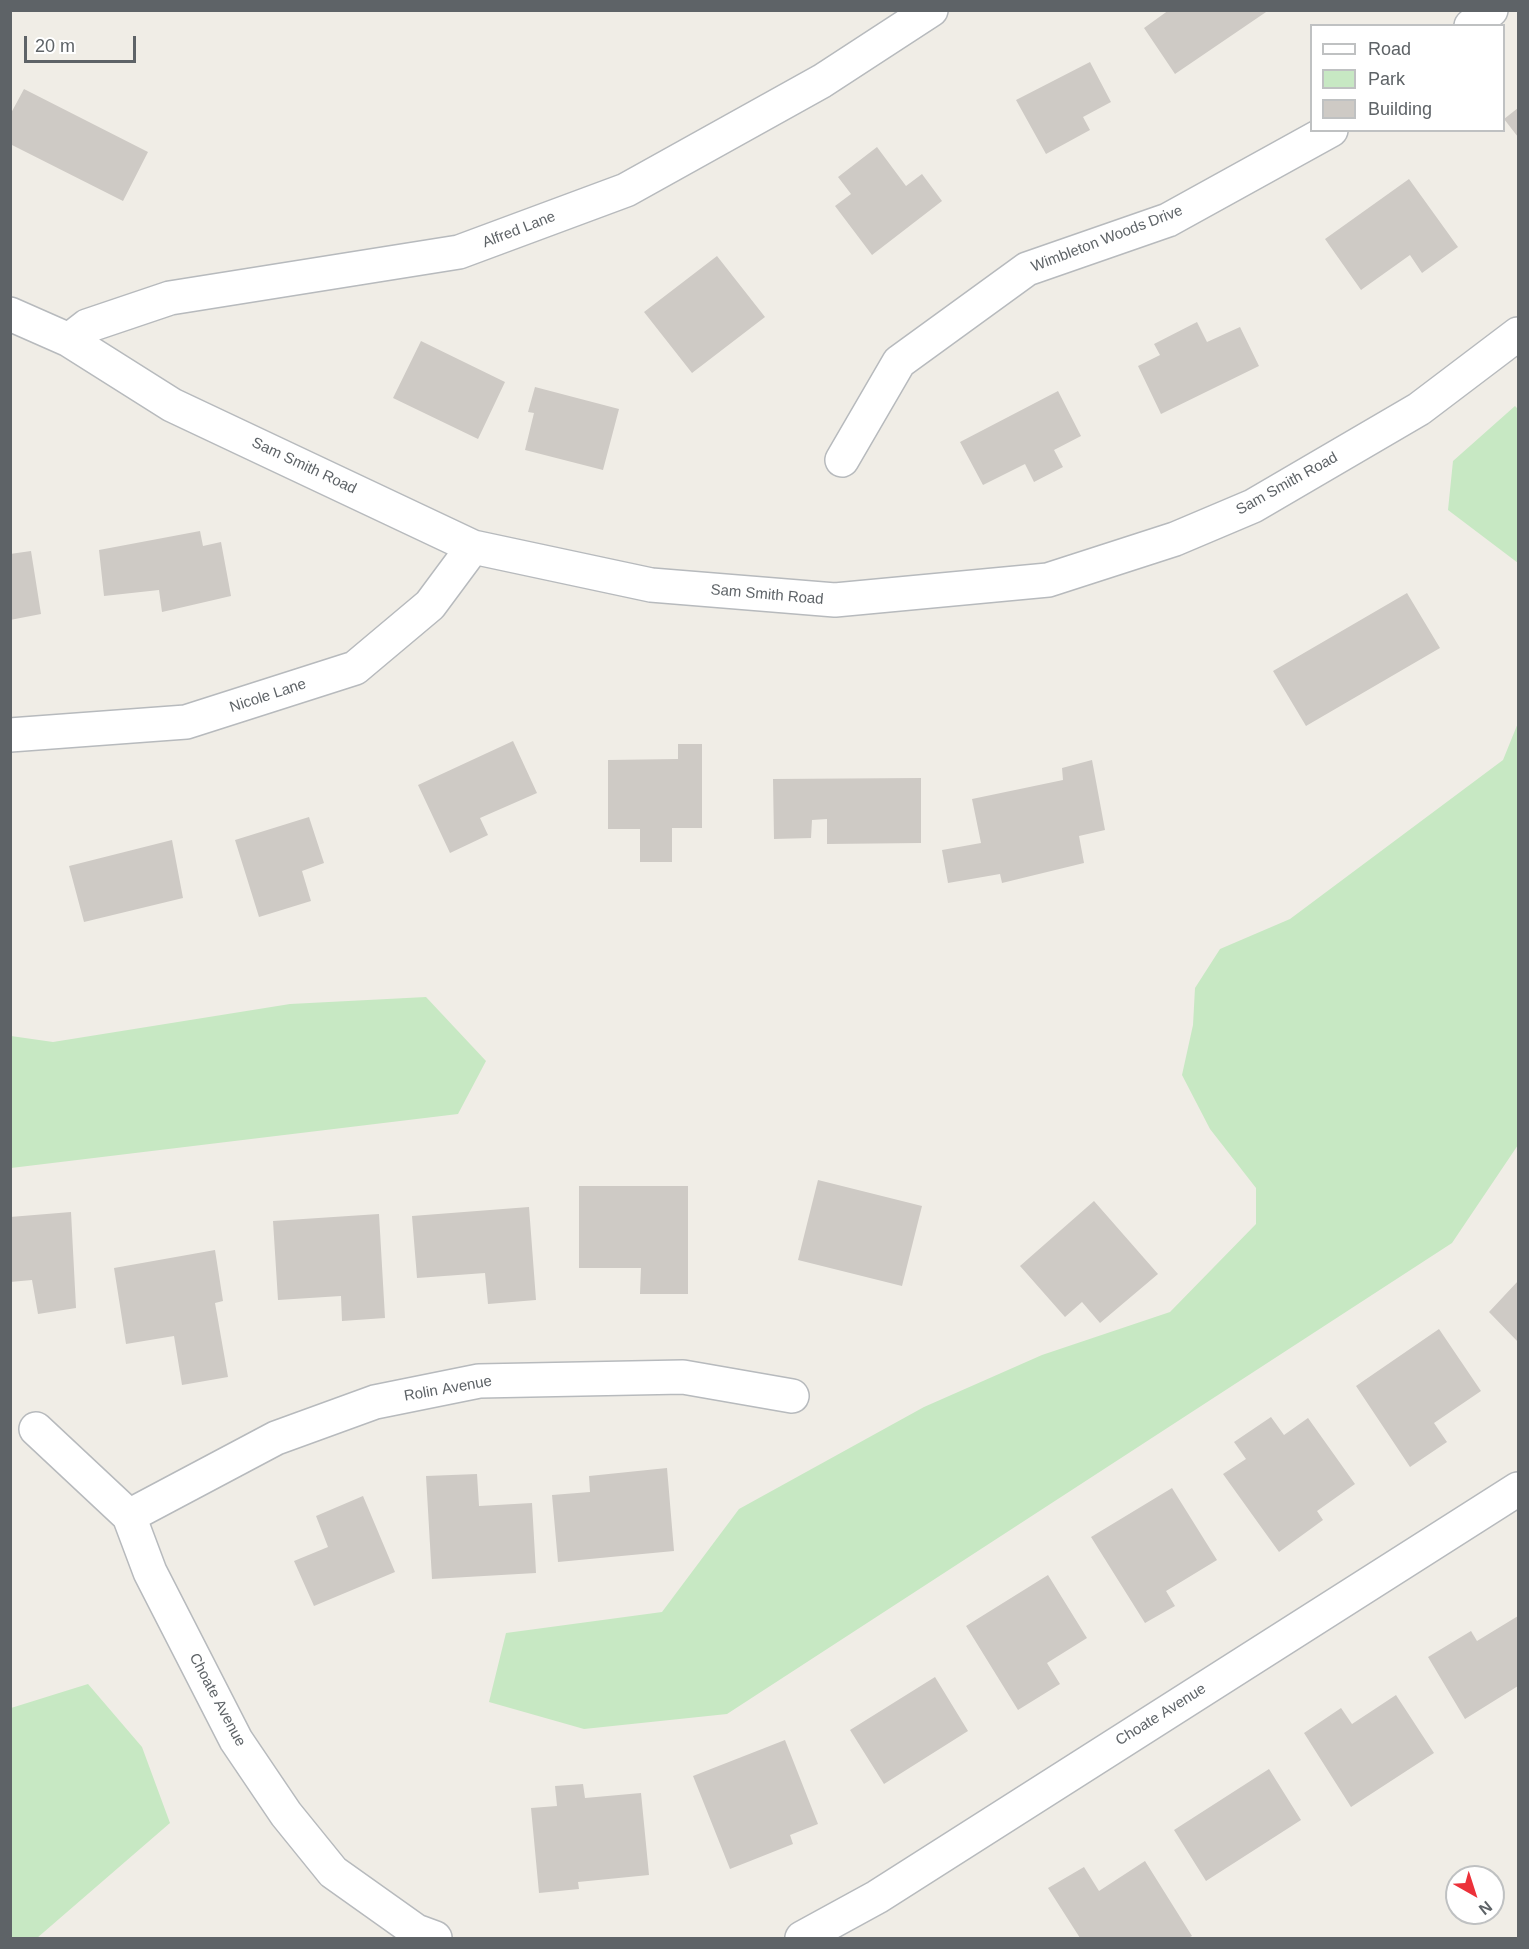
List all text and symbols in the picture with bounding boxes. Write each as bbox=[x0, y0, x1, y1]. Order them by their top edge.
scale bar bbox=[27, 24, 140, 62]
legend bbox=[1310, 24, 1505, 132]
text: 20 m bbox=[35, 36, 75, 56]
text: Road bbox=[1368, 39, 1411, 59]
text: Park bbox=[1368, 69, 1405, 89]
text: Building bbox=[1368, 99, 1432, 119]
street label: Wimbleton Woods Drive bbox=[1029, 202, 1185, 276]
street label: Alfred Lane bbox=[480, 208, 558, 252]
street label: Sam Smith Road bbox=[249, 434, 359, 498]
street label: Sam Smith Road bbox=[1233, 449, 1341, 519]
street label: Sam Smith Road bbox=[710, 581, 824, 609]
street label: Nicole Lane bbox=[228, 675, 308, 717]
street label: Rolin Avenue bbox=[403, 1372, 493, 1406]
street label: Choate Avenue bbox=[185, 1650, 249, 1750]
street label: Choate Avenue bbox=[1112, 1680, 1210, 1750]
north arrow bbox=[1445, 1865, 1505, 1925]
text: N bbox=[1476, 1898, 1495, 1918]

